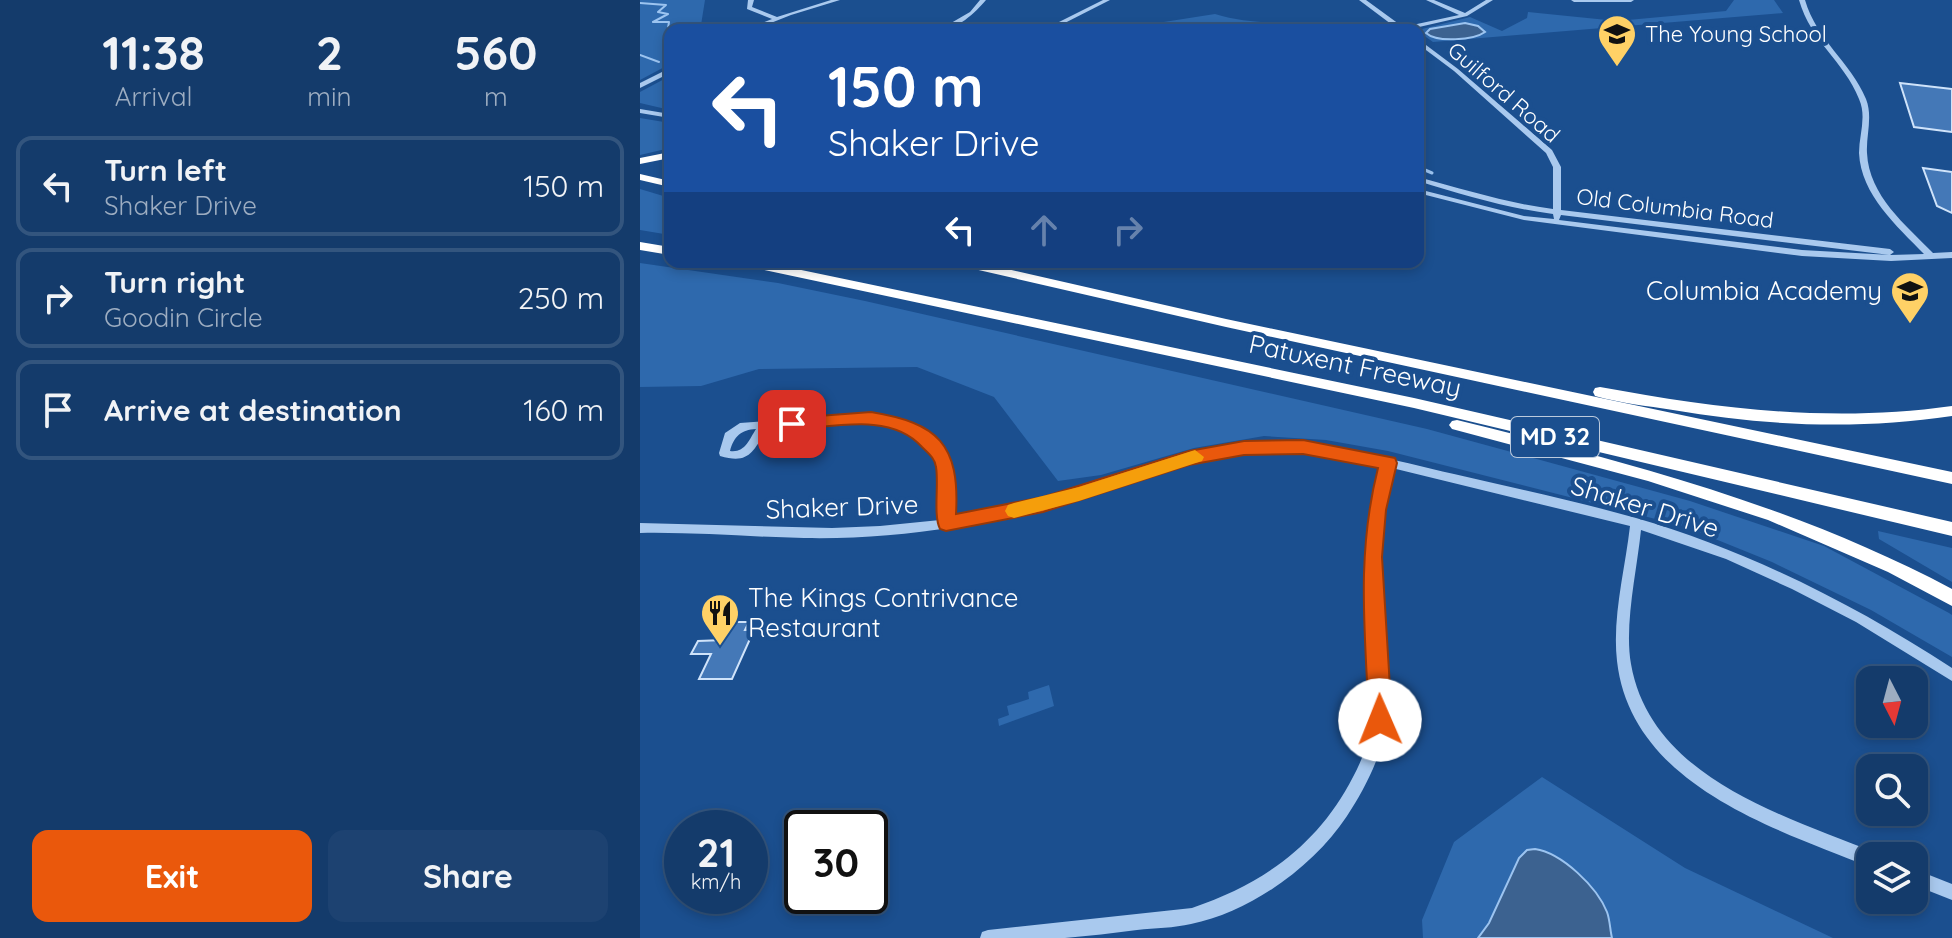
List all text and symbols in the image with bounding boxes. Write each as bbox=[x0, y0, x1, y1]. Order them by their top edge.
school or university icon: The Young School bbox=[1596, 13, 1638, 68]
place label: The Young School bbox=[1645, 20, 1827, 48]
text: 11:38 bbox=[102, 22, 205, 82]
text: 2 bbox=[316, 22, 343, 82]
text: 560 bbox=[454, 22, 538, 82]
street label: Guilford Road bbox=[1442, 36, 1566, 148]
text: 150 m bbox=[828, 51, 984, 121]
icon: left bbox=[696, 56, 800, 160]
text: Arrival bbox=[115, 80, 193, 113]
text: min bbox=[307, 80, 352, 113]
text: m bbox=[484, 80, 508, 113]
text: Shaker Drive bbox=[828, 120, 1040, 165]
text: Turn left bbox=[104, 151, 227, 189]
icon: left bbox=[36, 164, 80, 208]
text: 150 m bbox=[523, 167, 604, 205]
street label: Old Columbia Road bbox=[1575, 182, 1775, 234]
text: Shaker Drive bbox=[104, 189, 257, 222]
icon: left bbox=[938, 208, 982, 252]
icon: ahead bbox=[1022, 208, 1066, 252]
icon: right bbox=[1106, 208, 1150, 252]
text: Turn right bbox=[104, 263, 245, 301]
school or university icon: Columbia Academy bbox=[1889, 270, 1931, 325]
place label: Columbia Academy bbox=[1646, 274, 1882, 307]
icon: right bbox=[36, 276, 80, 320]
text: 250 m bbox=[518, 279, 604, 317]
text: Goodin Circle bbox=[104, 301, 263, 334]
street label: Patuxent Freeway bbox=[1246, 327, 1464, 404]
icon: arrive bbox=[36, 388, 80, 432]
pin bbox=[758, 390, 826, 458]
text: Arrive at destination bbox=[104, 391, 402, 429]
text: 160 m bbox=[523, 391, 604, 429]
icon: arrive bbox=[770, 402, 814, 446]
road number: MD 32 bbox=[1511, 417, 1599, 457]
street label: Shaker Drive bbox=[1567, 468, 1723, 545]
street label: Shaker Drive bbox=[765, 487, 919, 526]
place label: The Kings Contrivance Restaurant bbox=[748, 581, 1018, 644]
restaurant icon: The Kings Contrivance Restaurant bbox=[699, 592, 741, 647]
north arrow bbox=[1856, 666, 1928, 738]
map controls bbox=[1856, 666, 1928, 914]
position arrow bbox=[1338, 678, 1422, 762]
button: search bbox=[1856, 754, 1928, 826]
speed limit sign: 30 bbox=[784, 810, 888, 914]
text: 21 bbox=[697, 827, 735, 877]
button: Exit bbox=[32, 830, 312, 922]
button: Share bbox=[328, 830, 608, 922]
button: layers bbox=[1856, 842, 1928, 914]
text: km/h bbox=[691, 869, 741, 894]

